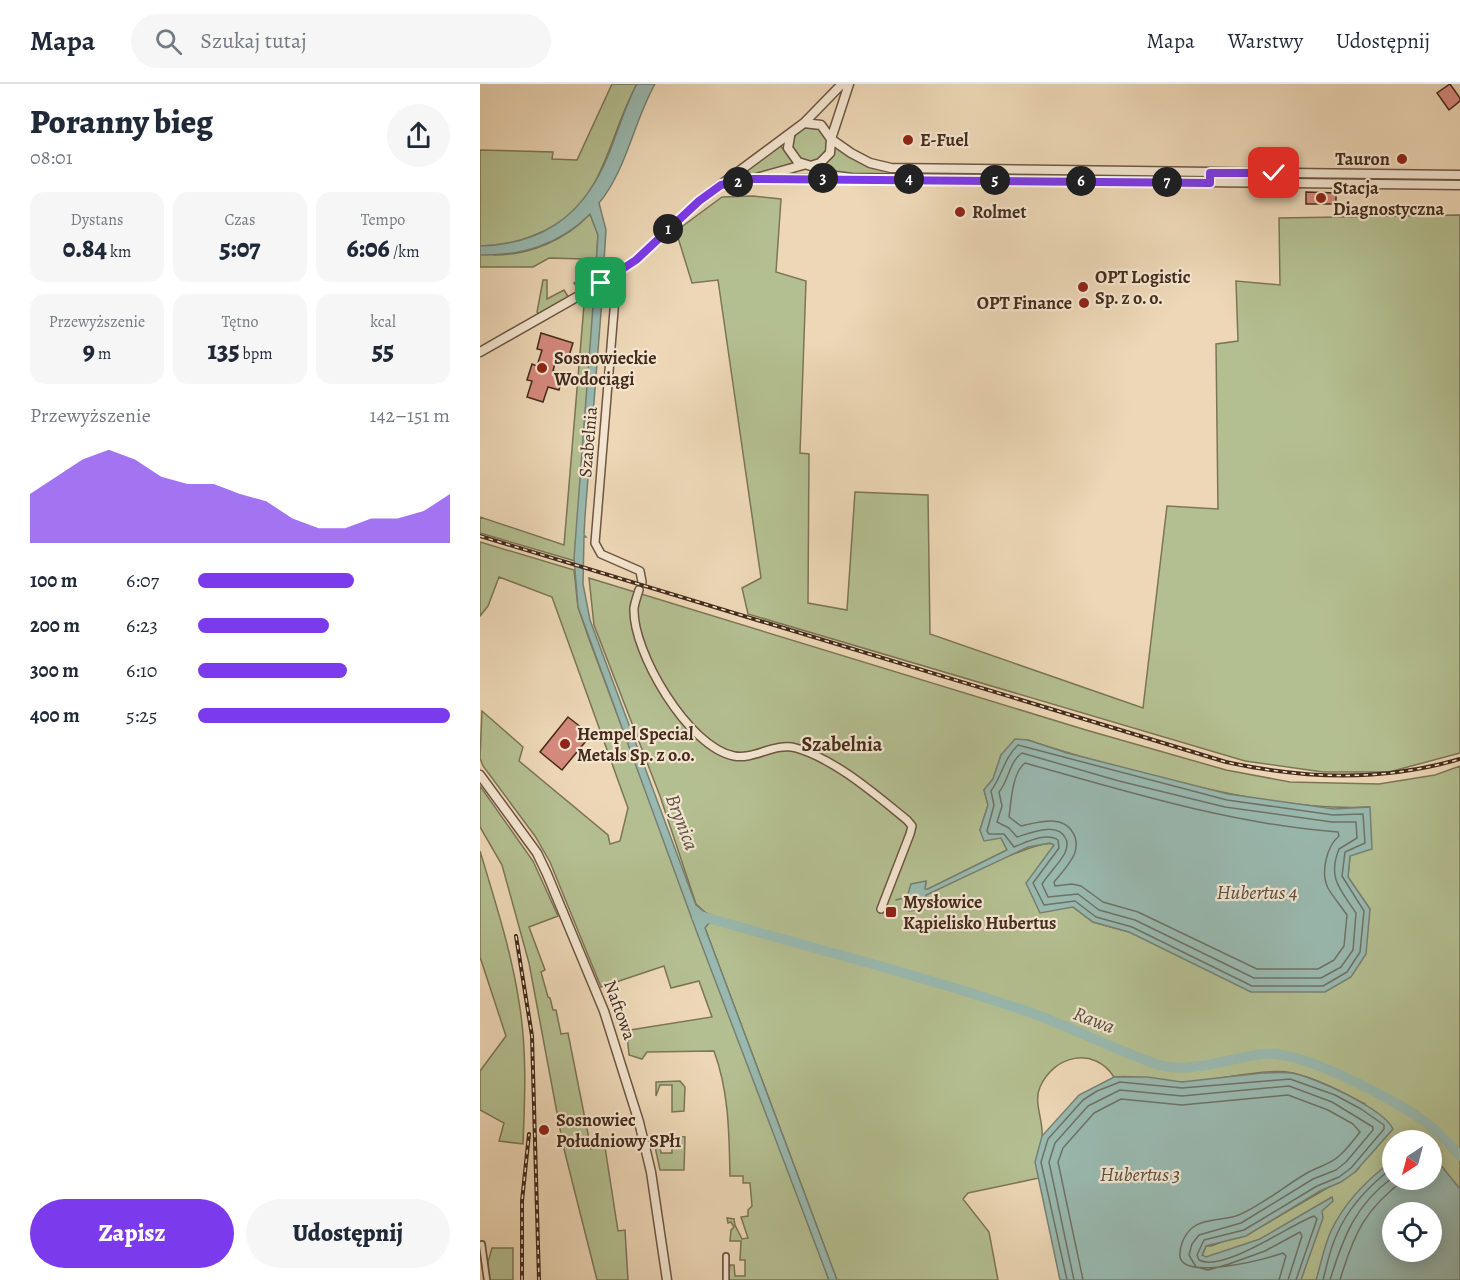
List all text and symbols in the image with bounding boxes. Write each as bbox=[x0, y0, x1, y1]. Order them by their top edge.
search box bbox=[131, 14, 551, 68]
text: Mapa bbox=[30, 22, 95, 60]
icon: search bbox=[152, 25, 185, 58]
text: Szukaj tutaj bbox=[200, 26, 307, 56]
text: Mapa bbox=[1147, 27, 1195, 55]
text: Warstwy bbox=[1228, 27, 1303, 55]
text: Udostępnij bbox=[1336, 27, 1430, 55]
text: Poranny bieg bbox=[30, 99, 213, 144]
button: share bbox=[387, 104, 450, 167]
place label: E-Fuel bbox=[920, 128, 969, 152]
marker: E-Fuel bbox=[901, 133, 915, 147]
text: 08:01 bbox=[30, 144, 73, 171]
pin bbox=[1248, 147, 1299, 198]
place label: Tauron bbox=[1335, 147, 1390, 171]
marker: Tauron bbox=[1395, 152, 1409, 166]
icon: check bbox=[1257, 156, 1290, 189]
pin: 3 bbox=[808, 163, 838, 193]
pin: 4 bbox=[894, 164, 924, 194]
pin: 5 bbox=[980, 165, 1010, 195]
pin: 6 bbox=[1066, 166, 1096, 196]
pin: 2 bbox=[723, 167, 753, 197]
text: 3 bbox=[820, 167, 826, 189]
pin: 7 bbox=[1152, 167, 1182, 197]
text: 4 bbox=[905, 168, 913, 190]
text: 5 bbox=[992, 169, 998, 191]
text: 6 bbox=[1077, 170, 1085, 192]
text: 2 bbox=[734, 171, 742, 193]
text: 7 bbox=[1164, 171, 1170, 193]
place label: Stacja Diagnostyczna bbox=[1333, 176, 1444, 221]
marker: Stacja Diagnostyczna bbox=[1314, 191, 1328, 205]
place label: Rolmet bbox=[972, 200, 1026, 224]
marker: Rolmet bbox=[953, 205, 967, 219]
text: Dystans bbox=[71, 209, 123, 231]
text: Czas bbox=[225, 209, 255, 231]
text: Tempo bbox=[361, 209, 405, 231]
pin: 1 bbox=[653, 214, 683, 244]
text: 1 bbox=[665, 218, 671, 240]
text: 0.84 bbox=[63, 231, 107, 266]
text: 5:07 bbox=[219, 231, 261, 266]
text: 6:06 bbox=[347, 231, 390, 266]
text: km bbox=[107, 241, 131, 263]
text: /km bbox=[390, 241, 420, 263]
pin bbox=[575, 257, 626, 308]
place label: OPT Logistic Sp. z o. o. bbox=[1095, 265, 1191, 310]
icon: arrive bbox=[584, 266, 617, 299]
marker: OPT Logistic Sp. z o. o. bbox=[1076, 280, 1090, 294]
place label: OPT Finance bbox=[977, 291, 1072, 315]
marker: OPT Finance bbox=[1077, 296, 1091, 310]
text: Przewyższenie bbox=[49, 311, 145, 333]
text: Tętno bbox=[222, 311, 258, 333]
text: kcal bbox=[370, 311, 396, 333]
text: 9 bbox=[83, 333, 95, 368]
text: 135 bbox=[207, 333, 239, 368]
text: 55 bbox=[372, 333, 394, 368]
text: m bbox=[95, 343, 111, 365]
text: bpm bbox=[239, 343, 273, 365]
place label: Sosnowieckie Wodociągi bbox=[553, 346, 657, 391]
marker: Sosnowieckie Wodociągi bbox=[535, 361, 549, 375]
text: Przewyższenie bbox=[30, 402, 151, 429]
text: 142–151 m bbox=[370, 402, 450, 429]
street label: Szabelnia bbox=[573, 405, 603, 478]
text: 100 m bbox=[30, 567, 78, 594]
text: 6:07 bbox=[126, 567, 159, 594]
text: 200 m bbox=[30, 612, 80, 639]
text: 6:23 bbox=[126, 612, 158, 639]
text: 300 m bbox=[30, 657, 79, 684]
text: 6:10 bbox=[126, 657, 158, 684]
text: 400 m bbox=[30, 702, 80, 729]
text: 5:25 bbox=[126, 702, 157, 729]
place label: Hempel Special Metals Sp. z o.o. bbox=[577, 722, 695, 767]
district label: Szabelnia bbox=[801, 731, 883, 758]
marker: Hempel Special Metals Sp. z o.o. bbox=[558, 737, 572, 751]
water label: Brynica bbox=[659, 790, 705, 854]
water label: Hubertus 4 bbox=[1216, 879, 1298, 906]
place label: Mysłowice Kąpielisko Hubertus bbox=[903, 890, 1056, 935]
marker: Mysłowice Kąpielisko Hubertus bbox=[884, 905, 898, 919]
street label: Naftowa bbox=[598, 977, 642, 1044]
water label: Rawa bbox=[1070, 1000, 1118, 1040]
place label: Sosnowiec Południowy SPł1 bbox=[556, 1108, 682, 1153]
marker: Sosnowiec Południowy SPł1 bbox=[537, 1123, 551, 1137]
north arrow bbox=[1382, 1130, 1442, 1190]
map controls bbox=[1382, 1130, 1442, 1262]
water label: Hubertus 3 bbox=[1100, 1161, 1180, 1188]
button: Zapisz bbox=[30, 1199, 234, 1268]
button: Udostępnij bbox=[246, 1199, 450, 1268]
button: locate bbox=[1382, 1202, 1442, 1262]

